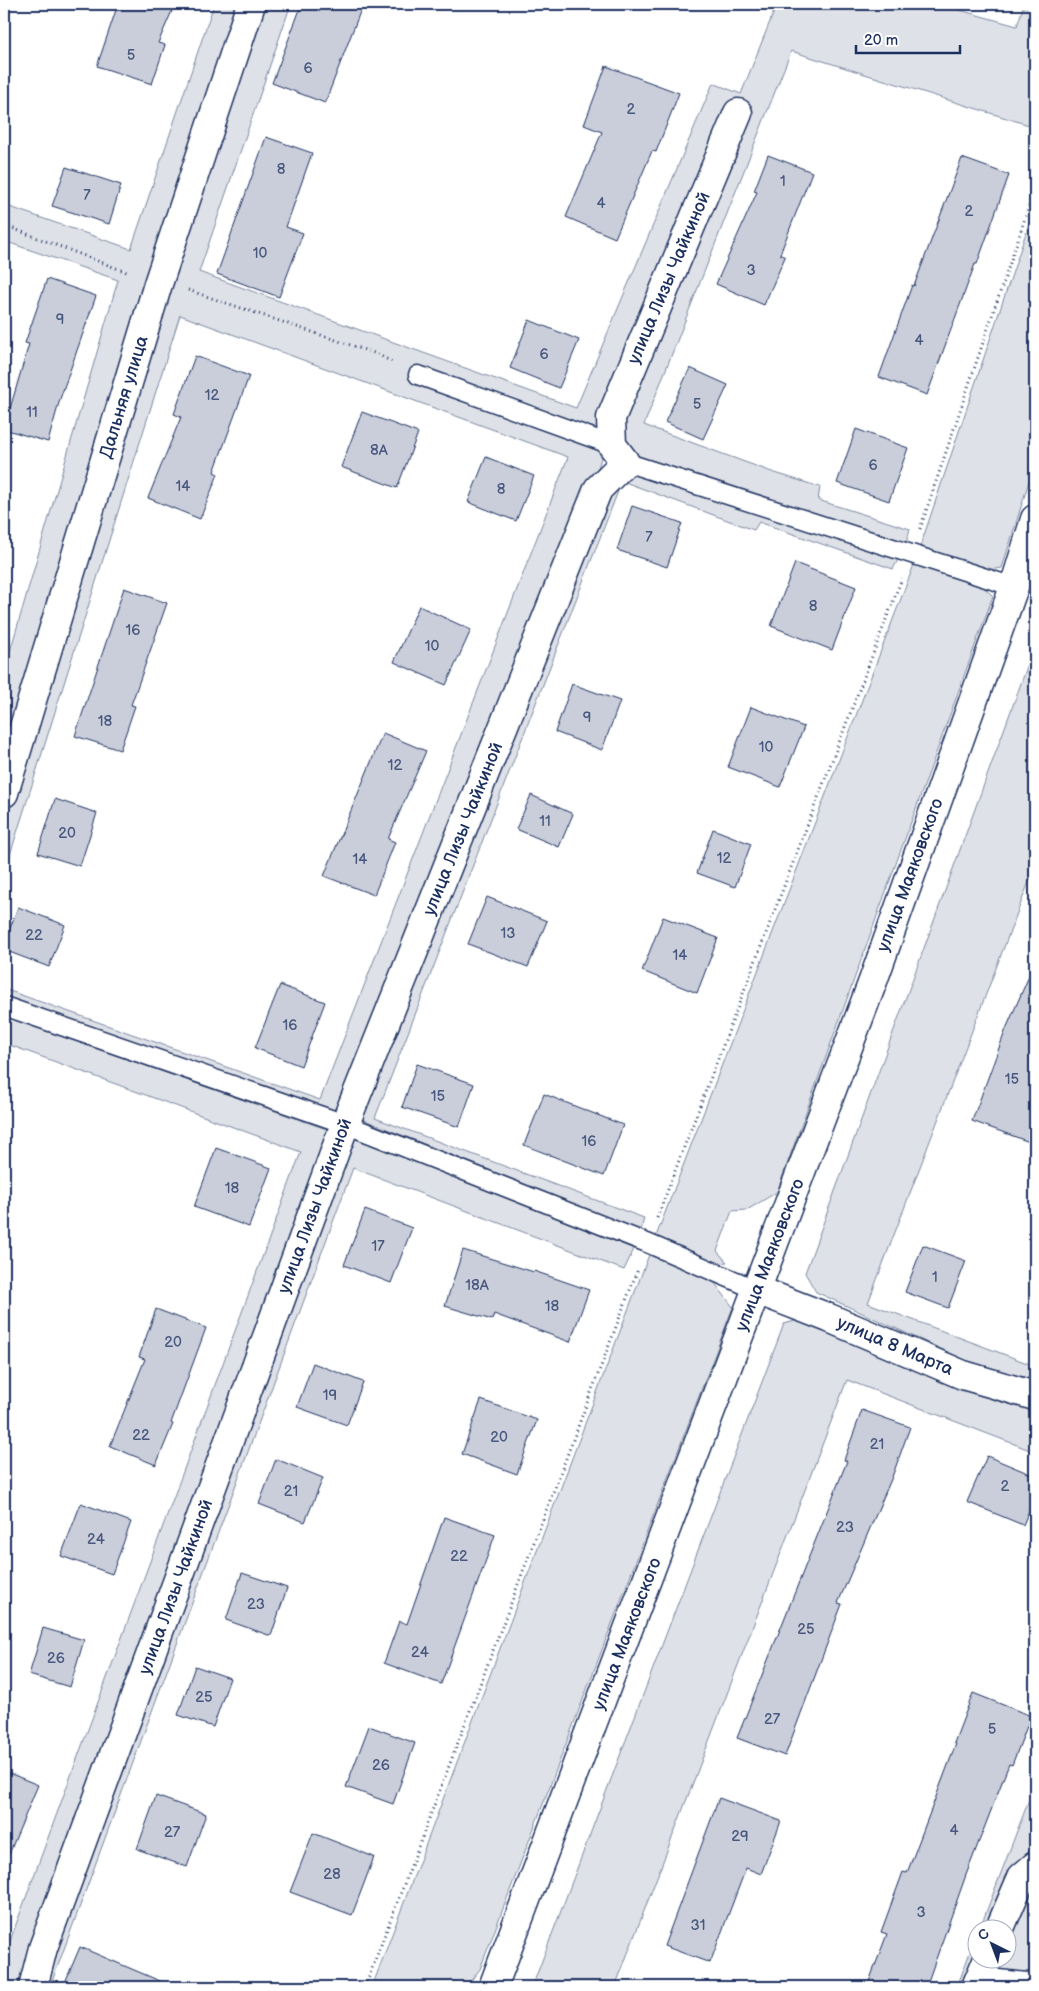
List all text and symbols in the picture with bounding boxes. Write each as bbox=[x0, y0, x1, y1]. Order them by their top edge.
scale bar bbox=[856, 22, 960, 54]
text: 20 m bbox=[864, 31, 898, 50]
house number: 5 bbox=[127, 46, 135, 65]
house number: 6 bbox=[303, 59, 313, 78]
house number: 2 bbox=[627, 100, 636, 119]
house number: 8 bbox=[277, 160, 286, 179]
house number: 1 bbox=[780, 172, 786, 191]
house number: 7 bbox=[83, 186, 91, 205]
street label: улица Лизы Чайкиной bbox=[623, 189, 715, 367]
house number: 4 bbox=[596, 194, 606, 213]
house number: 2 bbox=[965, 202, 974, 221]
house number: 10 bbox=[253, 244, 267, 263]
house number: 3 bbox=[746, 261, 756, 280]
house number: 9 bbox=[56, 310, 64, 329]
house number: 4 bbox=[914, 331, 924, 350]
street label: Дальняя улица bbox=[95, 333, 153, 461]
house number: 6 bbox=[539, 345, 549, 364]
house number: 12 bbox=[205, 386, 219, 405]
house number: 5 bbox=[693, 395, 701, 414]
house number: 11 bbox=[26, 403, 38, 422]
house number: 8А bbox=[370, 441, 389, 460]
house number: 6 bbox=[868, 456, 878, 475]
house number: 14 bbox=[176, 477, 190, 496]
house number: 8 bbox=[497, 480, 506, 499]
house number: 7 bbox=[645, 528, 653, 547]
house number: 8 bbox=[809, 597, 818, 616]
house number: 16 bbox=[126, 621, 140, 640]
house number: 10 bbox=[425, 637, 439, 656]
house number: 9 bbox=[583, 708, 591, 727]
house number: 18 bbox=[98, 712, 113, 731]
house number: 10 bbox=[759, 738, 773, 757]
street label: улица Лизы Чайкиной bbox=[419, 739, 507, 919]
house number: 12 bbox=[388, 756, 402, 775]
street label: улица Маяковского bbox=[872, 795, 948, 955]
house number: 11 bbox=[539, 812, 551, 831]
house number: 20 bbox=[58, 824, 76, 843]
house number: 12 bbox=[717, 849, 731, 868]
house number: 14 bbox=[353, 850, 367, 869]
house number: 13 bbox=[500, 924, 516, 943]
house number: 22 bbox=[25, 926, 43, 945]
house number: 14 bbox=[673, 946, 687, 965]
house number: 16 bbox=[283, 1016, 297, 1035]
house number: 15 bbox=[1005, 1070, 1019, 1089]
house number: 15 bbox=[431, 1087, 445, 1106]
street label: улица Лизы Чайкиной bbox=[273, 1115, 357, 1297]
house number: 16 bbox=[582, 1132, 596, 1151]
street label: улица Маяковского bbox=[731, 1176, 809, 1334]
house number: 18 bbox=[225, 1179, 240, 1198]
house number: 17 bbox=[371, 1237, 385, 1256]
house number: 1 bbox=[932, 1268, 938, 1287]
house number: 18А bbox=[465, 1276, 490, 1295]
house number: 18 bbox=[545, 1297, 560, 1316]
street label: улица 8 Марта bbox=[834, 1312, 957, 1380]
house number: 20 bbox=[164, 1333, 182, 1352]
house number: 19 bbox=[323, 1386, 337, 1405]
house number: 22 bbox=[132, 1426, 150, 1445]
house number: 20 bbox=[490, 1428, 508, 1447]
house number: 21 bbox=[870, 1435, 884, 1454]
house number: 2 bbox=[1001, 1477, 1010, 1496]
house number: 21 bbox=[284, 1482, 298, 1501]
street label: улица Лизы Чайкиной bbox=[134, 1496, 218, 1678]
house number: 23 bbox=[836, 1518, 854, 1537]
house number: 24 bbox=[87, 1530, 105, 1549]
house number: 22 bbox=[450, 1547, 468, 1566]
street label: улица Маяковского bbox=[588, 1555, 666, 1713]
house number: 23 bbox=[247, 1595, 265, 1614]
house number: 25 bbox=[797, 1620, 815, 1639]
house number: 24 bbox=[411, 1643, 429, 1662]
house number: 26 bbox=[47, 1649, 65, 1668]
house number: 25 bbox=[195, 1688, 213, 1707]
house number: 27 bbox=[764, 1710, 781, 1729]
house number: 5 bbox=[988, 1720, 996, 1739]
house number: 26 bbox=[372, 1756, 390, 1775]
house number: 4 bbox=[949, 1821, 959, 1840]
house number: 27 bbox=[164, 1823, 181, 1842]
house number: 29 bbox=[731, 1827, 749, 1846]
house number: 28 bbox=[323, 1865, 341, 1884]
house number: 3 bbox=[916, 1903, 926, 1922]
house number: 31 bbox=[690, 1916, 706, 1935]
north arrow bbox=[966, 1918, 1016, 1968]
text: С bbox=[974, 1925, 993, 1944]

